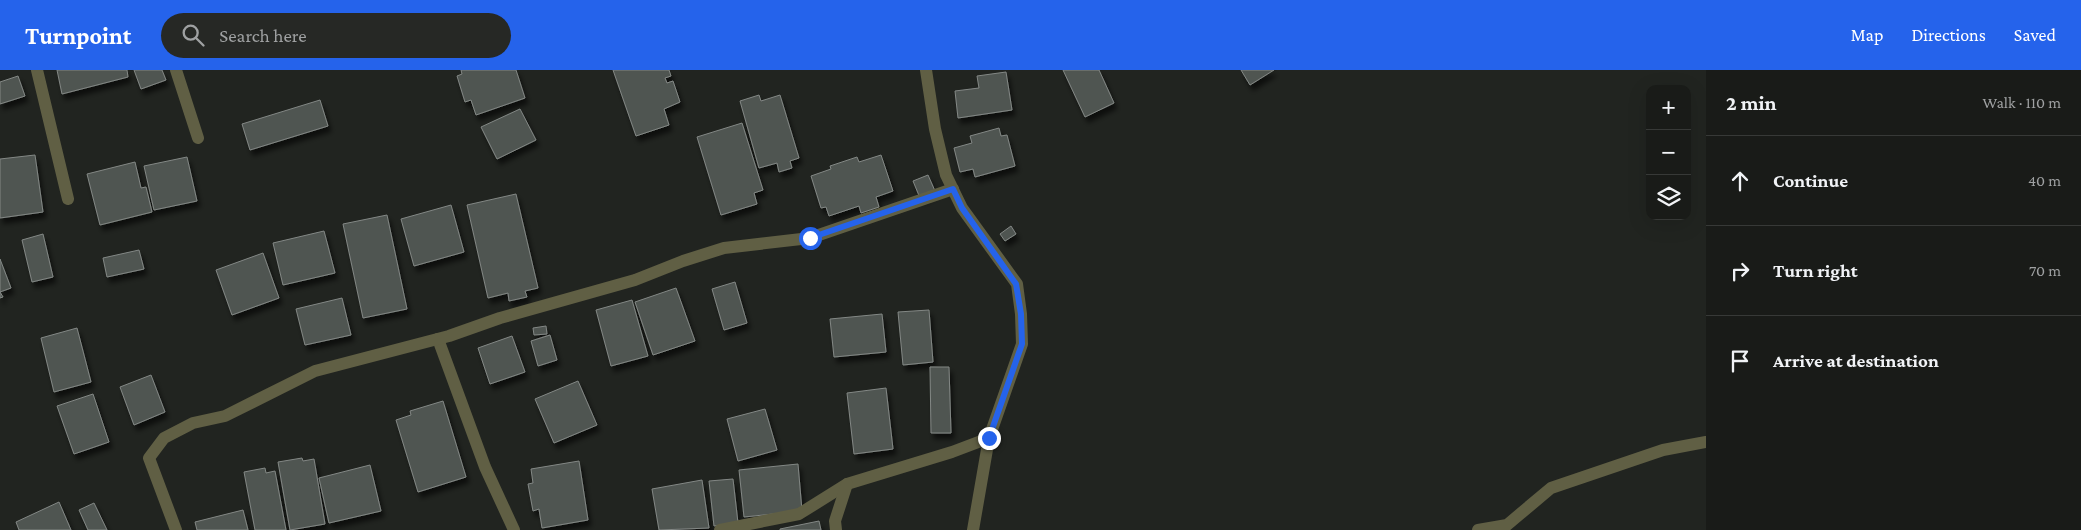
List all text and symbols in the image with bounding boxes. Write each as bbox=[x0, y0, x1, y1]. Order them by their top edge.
search box bbox=[161, 13, 511, 58]
icon: search bbox=[179, 21, 207, 49]
text: Turnpoint bbox=[25, 22, 131, 49]
text: Search here bbox=[219, 25, 307, 46]
text: Map bbox=[1851, 25, 1883, 45]
text: Directions bbox=[1911, 25, 1986, 45]
text: Saved bbox=[2014, 25, 2056, 45]
map controls bbox=[1646, 85, 1691, 220]
button: + bbox=[1646, 85, 1691, 130]
text: 2 min bbox=[1726, 91, 1777, 115]
text: Walk · 110 m bbox=[1982, 94, 2061, 111]
button: − bbox=[1646, 130, 1691, 175]
icon: ahead bbox=[1726, 167, 1754, 195]
text: Continue bbox=[1773, 170, 1848, 191]
text: 40 m bbox=[2028, 172, 2061, 189]
button: layers bbox=[1646, 175, 1691, 220]
route start bbox=[799, 227, 822, 250]
icon: right bbox=[1726, 257, 1754, 285]
text: Turn right bbox=[1773, 260, 1858, 281]
text: 70 m bbox=[2029, 262, 2061, 279]
icon: arrive bbox=[1726, 347, 1754, 375]
text: Arrive at destination bbox=[1773, 350, 1939, 371]
route end bbox=[978, 427, 1001, 450]

